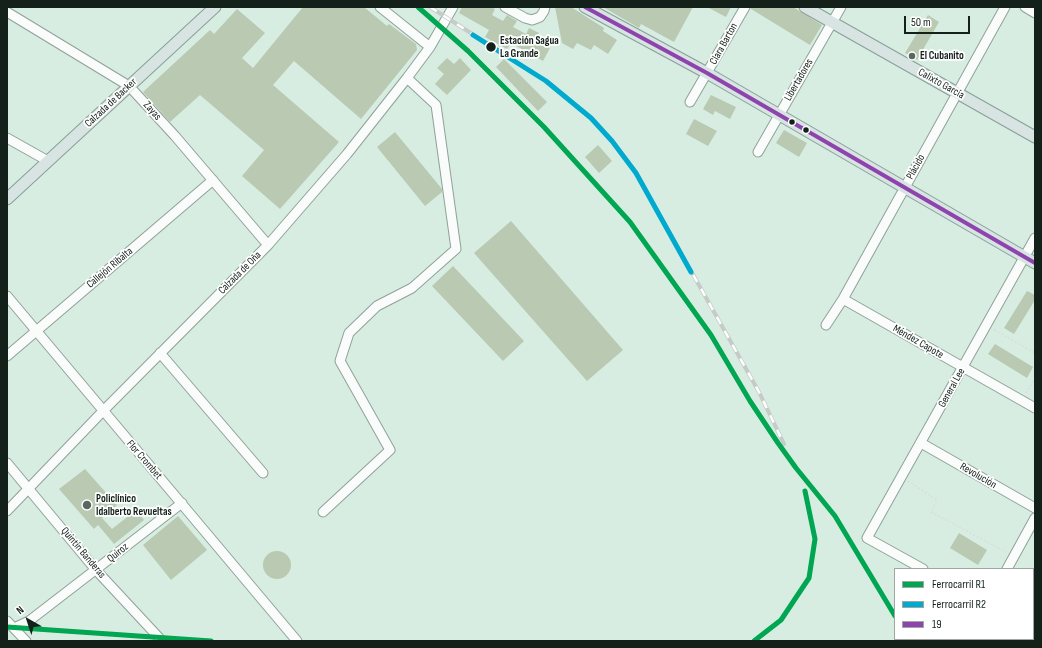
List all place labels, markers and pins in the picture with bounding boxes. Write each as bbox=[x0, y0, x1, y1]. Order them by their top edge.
place label: Estación Sagua La Grande bbox=[500, 34, 559, 60]
marker: Estación Sagua La Grande bbox=[484, 40, 498, 54]
place label: El Cubanito bbox=[920, 49, 964, 63]
marker: El Cubanito bbox=[907, 51, 917, 61]
unlabelled marker bbox=[787, 117, 797, 127]
unlabelled marker bbox=[801, 125, 811, 135]
place label: Policlínico Idalberto Revueltas bbox=[96, 492, 172, 518]
marker: Policlínico Idalberto Revueltas bbox=[81, 499, 93, 511]

